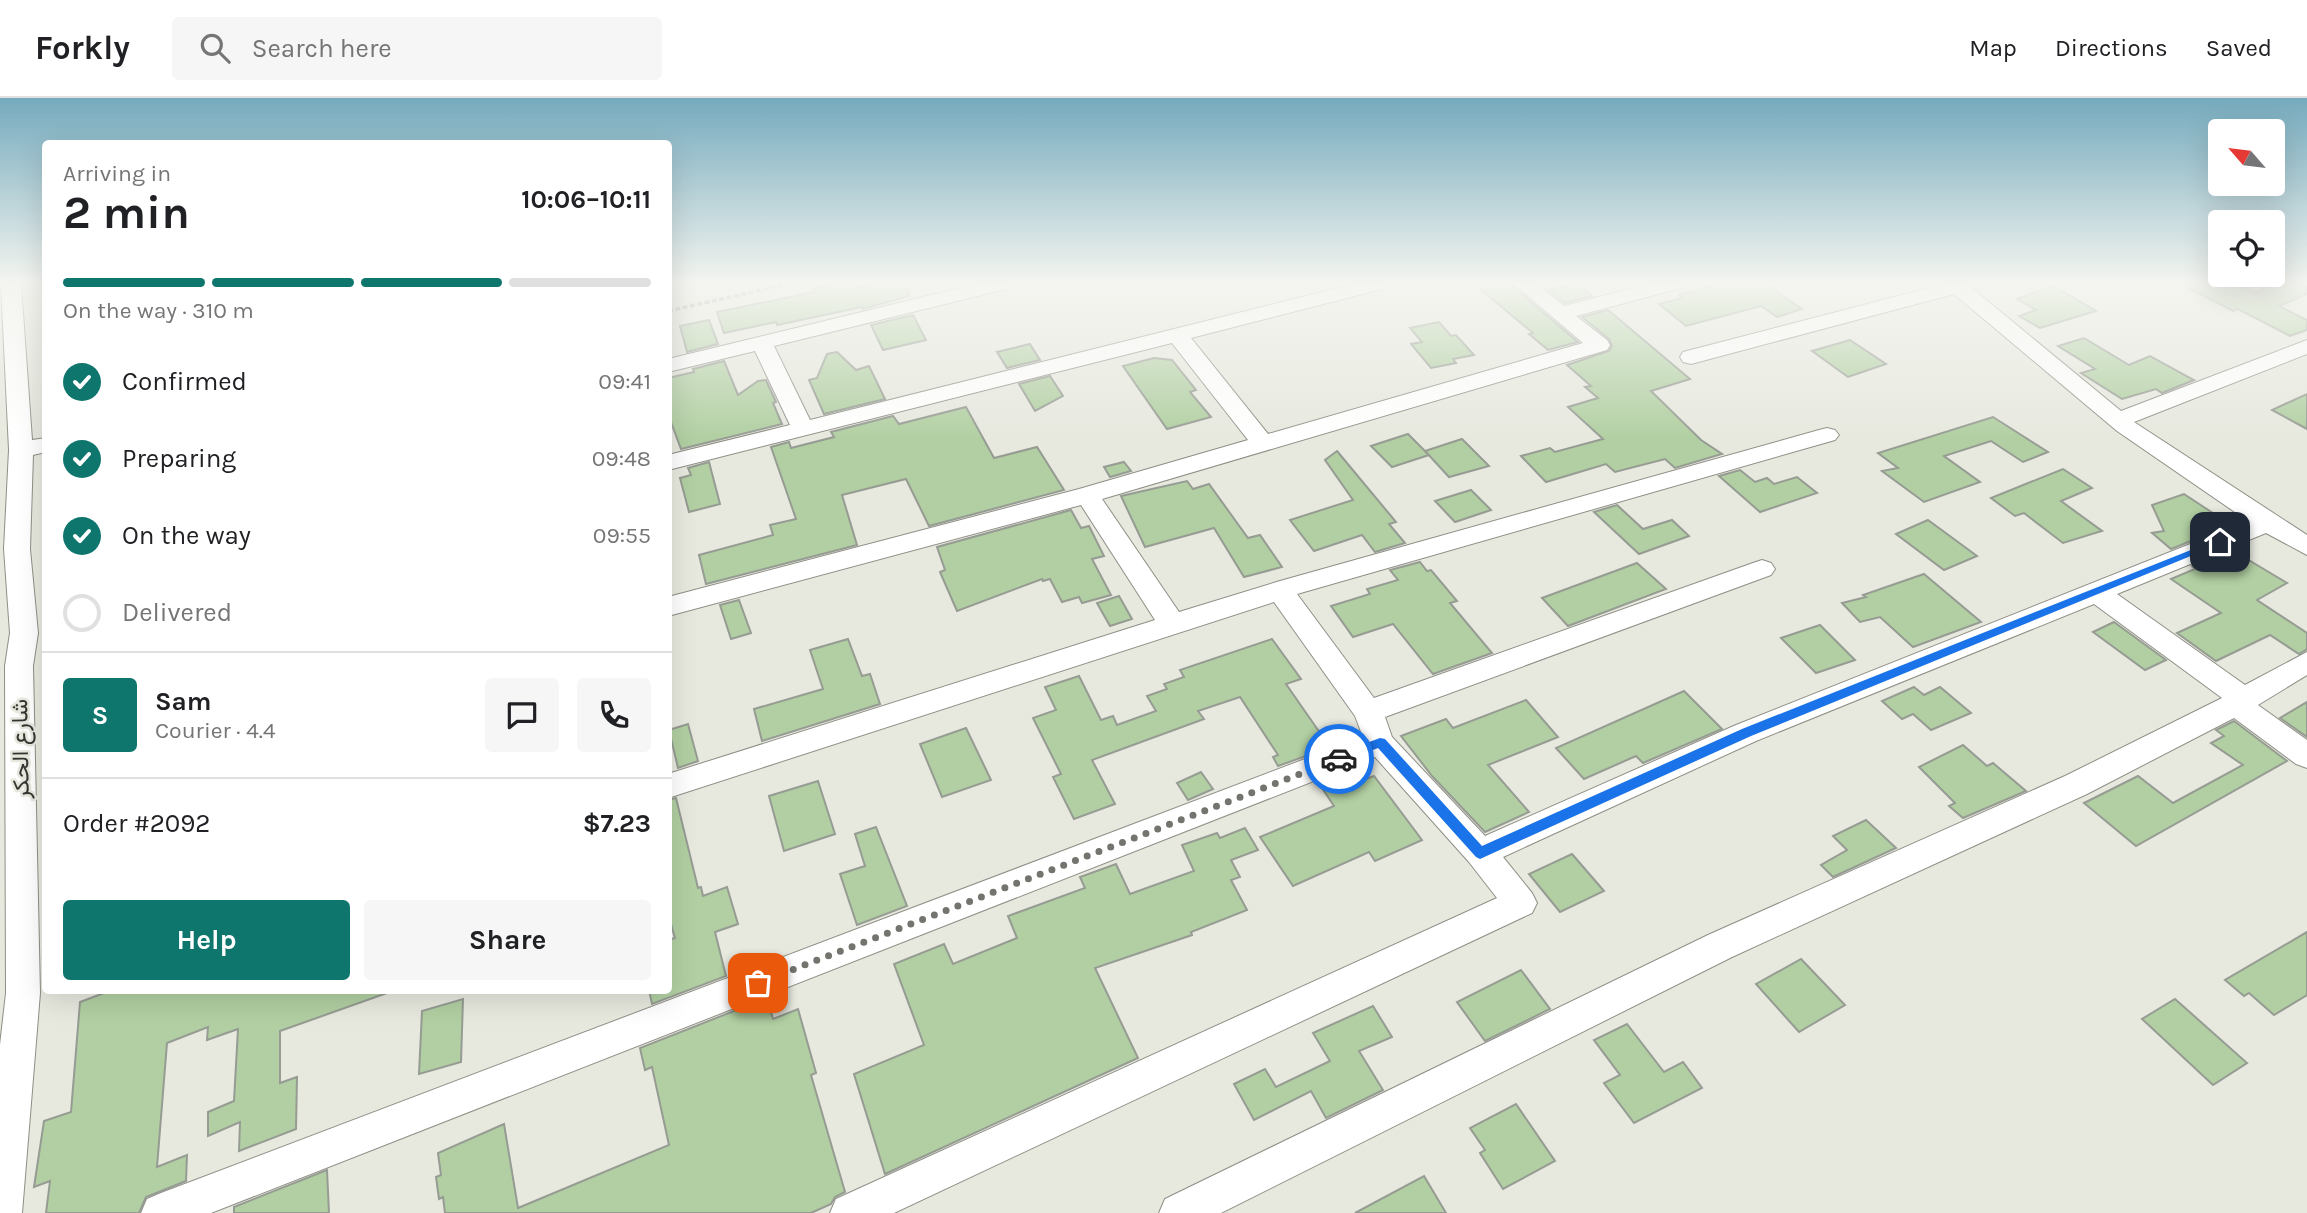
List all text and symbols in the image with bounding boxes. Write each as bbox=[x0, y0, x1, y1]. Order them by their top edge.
search box bbox=[172, 17, 662, 80]
text: Forkly bbox=[35, 29, 130, 67]
icon: search bbox=[196, 29, 234, 67]
text: Search here bbox=[252, 33, 392, 64]
text: Map bbox=[1969, 34, 2017, 62]
text: Directions bbox=[2055, 34, 2168, 62]
text: Saved bbox=[2206, 34, 2272, 62]
north arrow bbox=[2208, 119, 2286, 196]
map controls bbox=[2208, 119, 2285, 287]
text: Arriving in bbox=[63, 160, 171, 187]
text: 10:06–10:11 bbox=[521, 184, 651, 215]
text: 2 min bbox=[63, 186, 190, 240]
button: locate bbox=[2208, 210, 2285, 287]
text: On the way · 310 m bbox=[63, 297, 254, 324]
icon: check bbox=[63, 363, 101, 401]
text: Confirmed bbox=[122, 366, 247, 397]
text: 09:41 bbox=[598, 368, 651, 395]
icon: check bbox=[63, 440, 101, 478]
text: Preparing bbox=[122, 443, 236, 474]
text: 09:48 bbox=[592, 445, 651, 472]
pin bbox=[2190, 512, 2250, 572]
icon: check bbox=[63, 517, 101, 555]
text: On the way bbox=[122, 520, 251, 551]
text: 09:55 bbox=[593, 522, 651, 549]
icon: home bbox=[2201, 523, 2239, 561]
text: Delivered bbox=[122, 597, 232, 628]
button: chat bbox=[485, 678, 559, 752]
button: phone bbox=[577, 678, 651, 752]
text: Sam bbox=[155, 686, 211, 717]
street label: شارع الحكر bbox=[6, 699, 37, 800]
text: S bbox=[92, 700, 108, 731]
text: Courier · 4.4 bbox=[155, 717, 276, 744]
courier bbox=[1304, 724, 1374, 794]
icon: car bbox=[1320, 740, 1358, 778]
text: Order #2092 bbox=[63, 808, 210, 839]
text: $7.23 bbox=[583, 808, 651, 839]
button: Help bbox=[63, 900, 350, 980]
button: Share bbox=[364, 900, 651, 980]
pin bbox=[728, 953, 788, 1013]
icon: bag bbox=[739, 964, 777, 1002]

